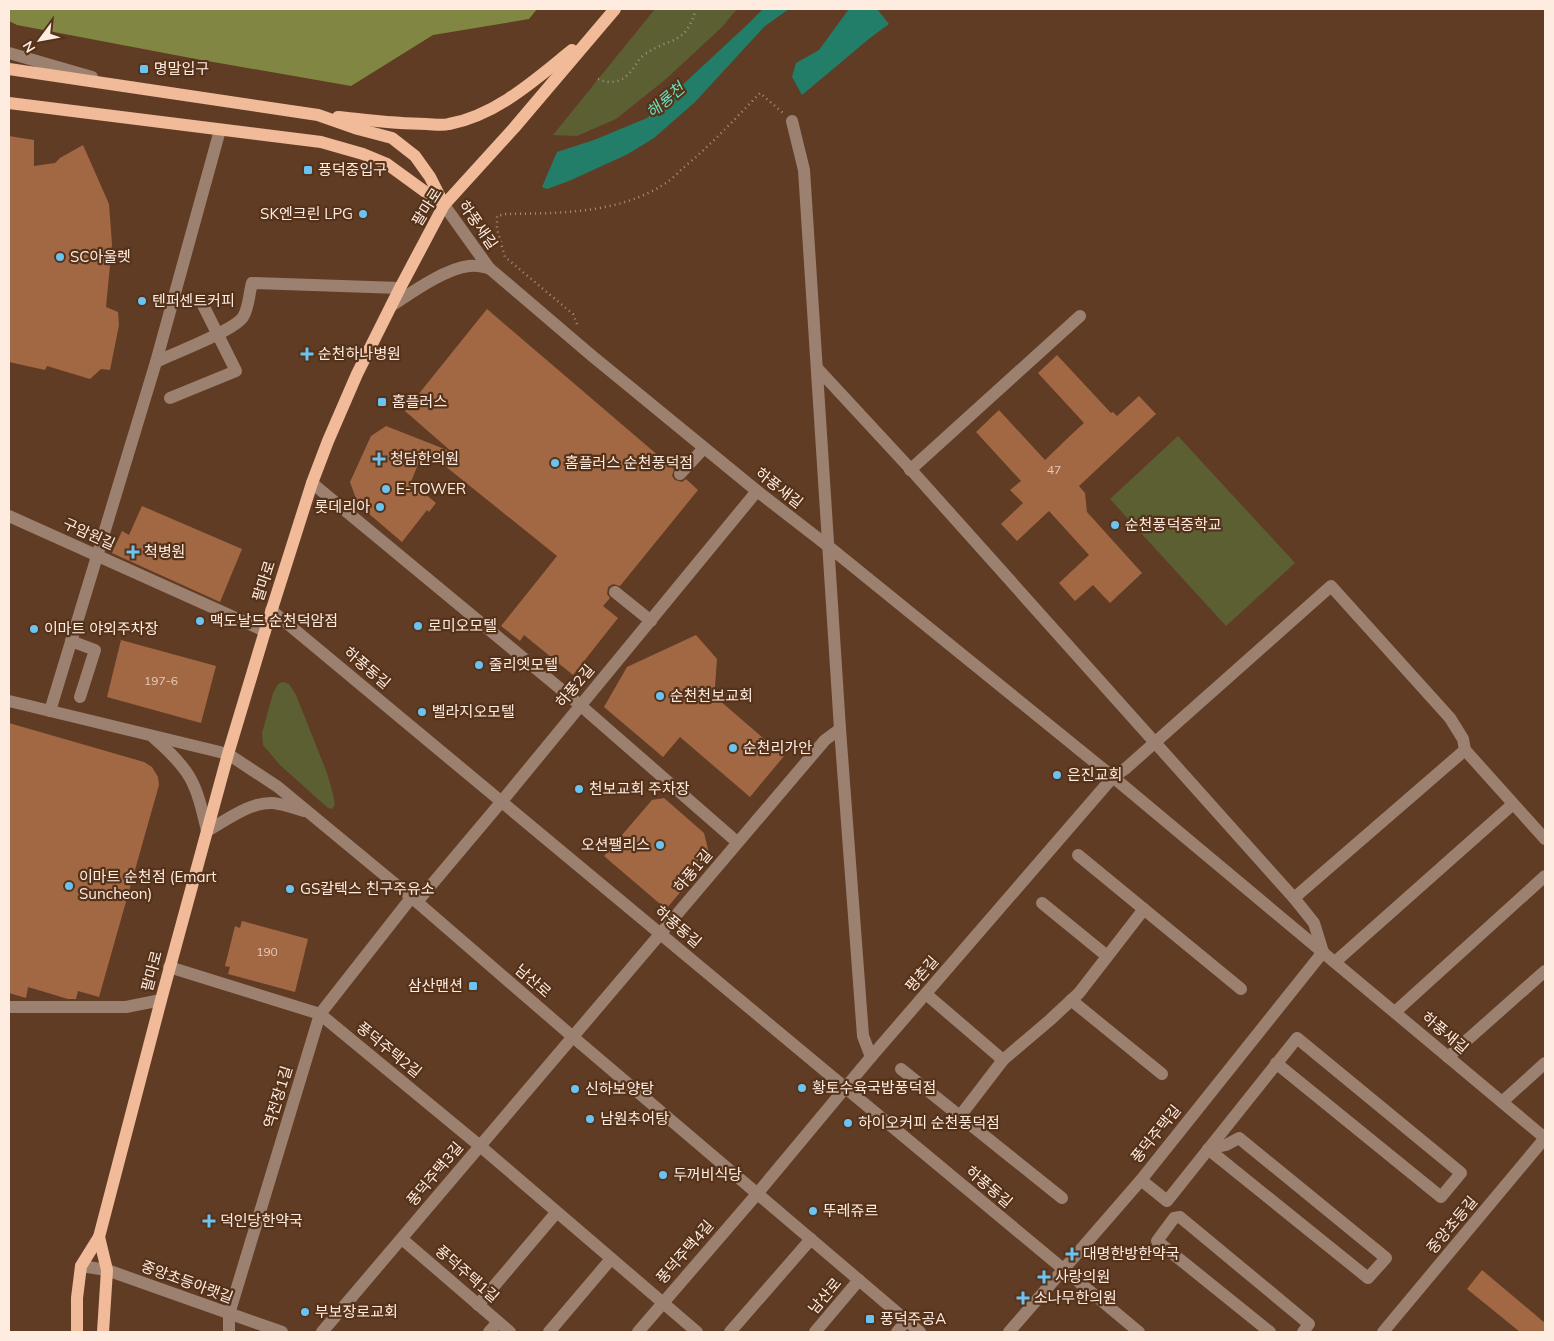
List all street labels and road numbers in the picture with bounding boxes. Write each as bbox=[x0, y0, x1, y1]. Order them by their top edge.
street label: 팔마로 bbox=[408, 184, 446, 229]
street label: 하풍새길 bbox=[455, 197, 502, 253]
street label: 하풍새길 bbox=[752, 463, 807, 512]
street label: 구암원길 bbox=[60, 514, 118, 553]
street label: 팔마로 bbox=[248, 558, 279, 603]
street label: 하풍동길 bbox=[340, 643, 395, 693]
street label: 하풍2길 bbox=[551, 660, 598, 711]
street label: 하풍1길 bbox=[669, 845, 716, 896]
street label: 하풍동길 bbox=[651, 902, 706, 952]
street label: 팔마로 bbox=[137, 948, 166, 993]
street label: 평촌길 bbox=[901, 952, 942, 996]
street label: 남산로 bbox=[511, 960, 555, 1001]
street label: 하풍새길 bbox=[1418, 1008, 1473, 1058]
street label: 풍덕주택2길 bbox=[353, 1018, 426, 1082]
street label: 역전장1길 bbox=[259, 1063, 296, 1130]
street label: 풍덕주택길 bbox=[1127, 1101, 1185, 1166]
street label: 풍덕주택3길 bbox=[402, 1138, 467, 1210]
street label: 하풍동길 bbox=[962, 1162, 1017, 1212]
street label: 중앙초등길 bbox=[1422, 1192, 1481, 1257]
street label: 풍덕주택4길 bbox=[652, 1216, 717, 1287]
street label: 풍덕주택1길 bbox=[432, 1241, 503, 1306]
street label: 중앙초등아랫길 bbox=[139, 1256, 236, 1307]
street label: 남산로 bbox=[804, 1274, 845, 1318]

